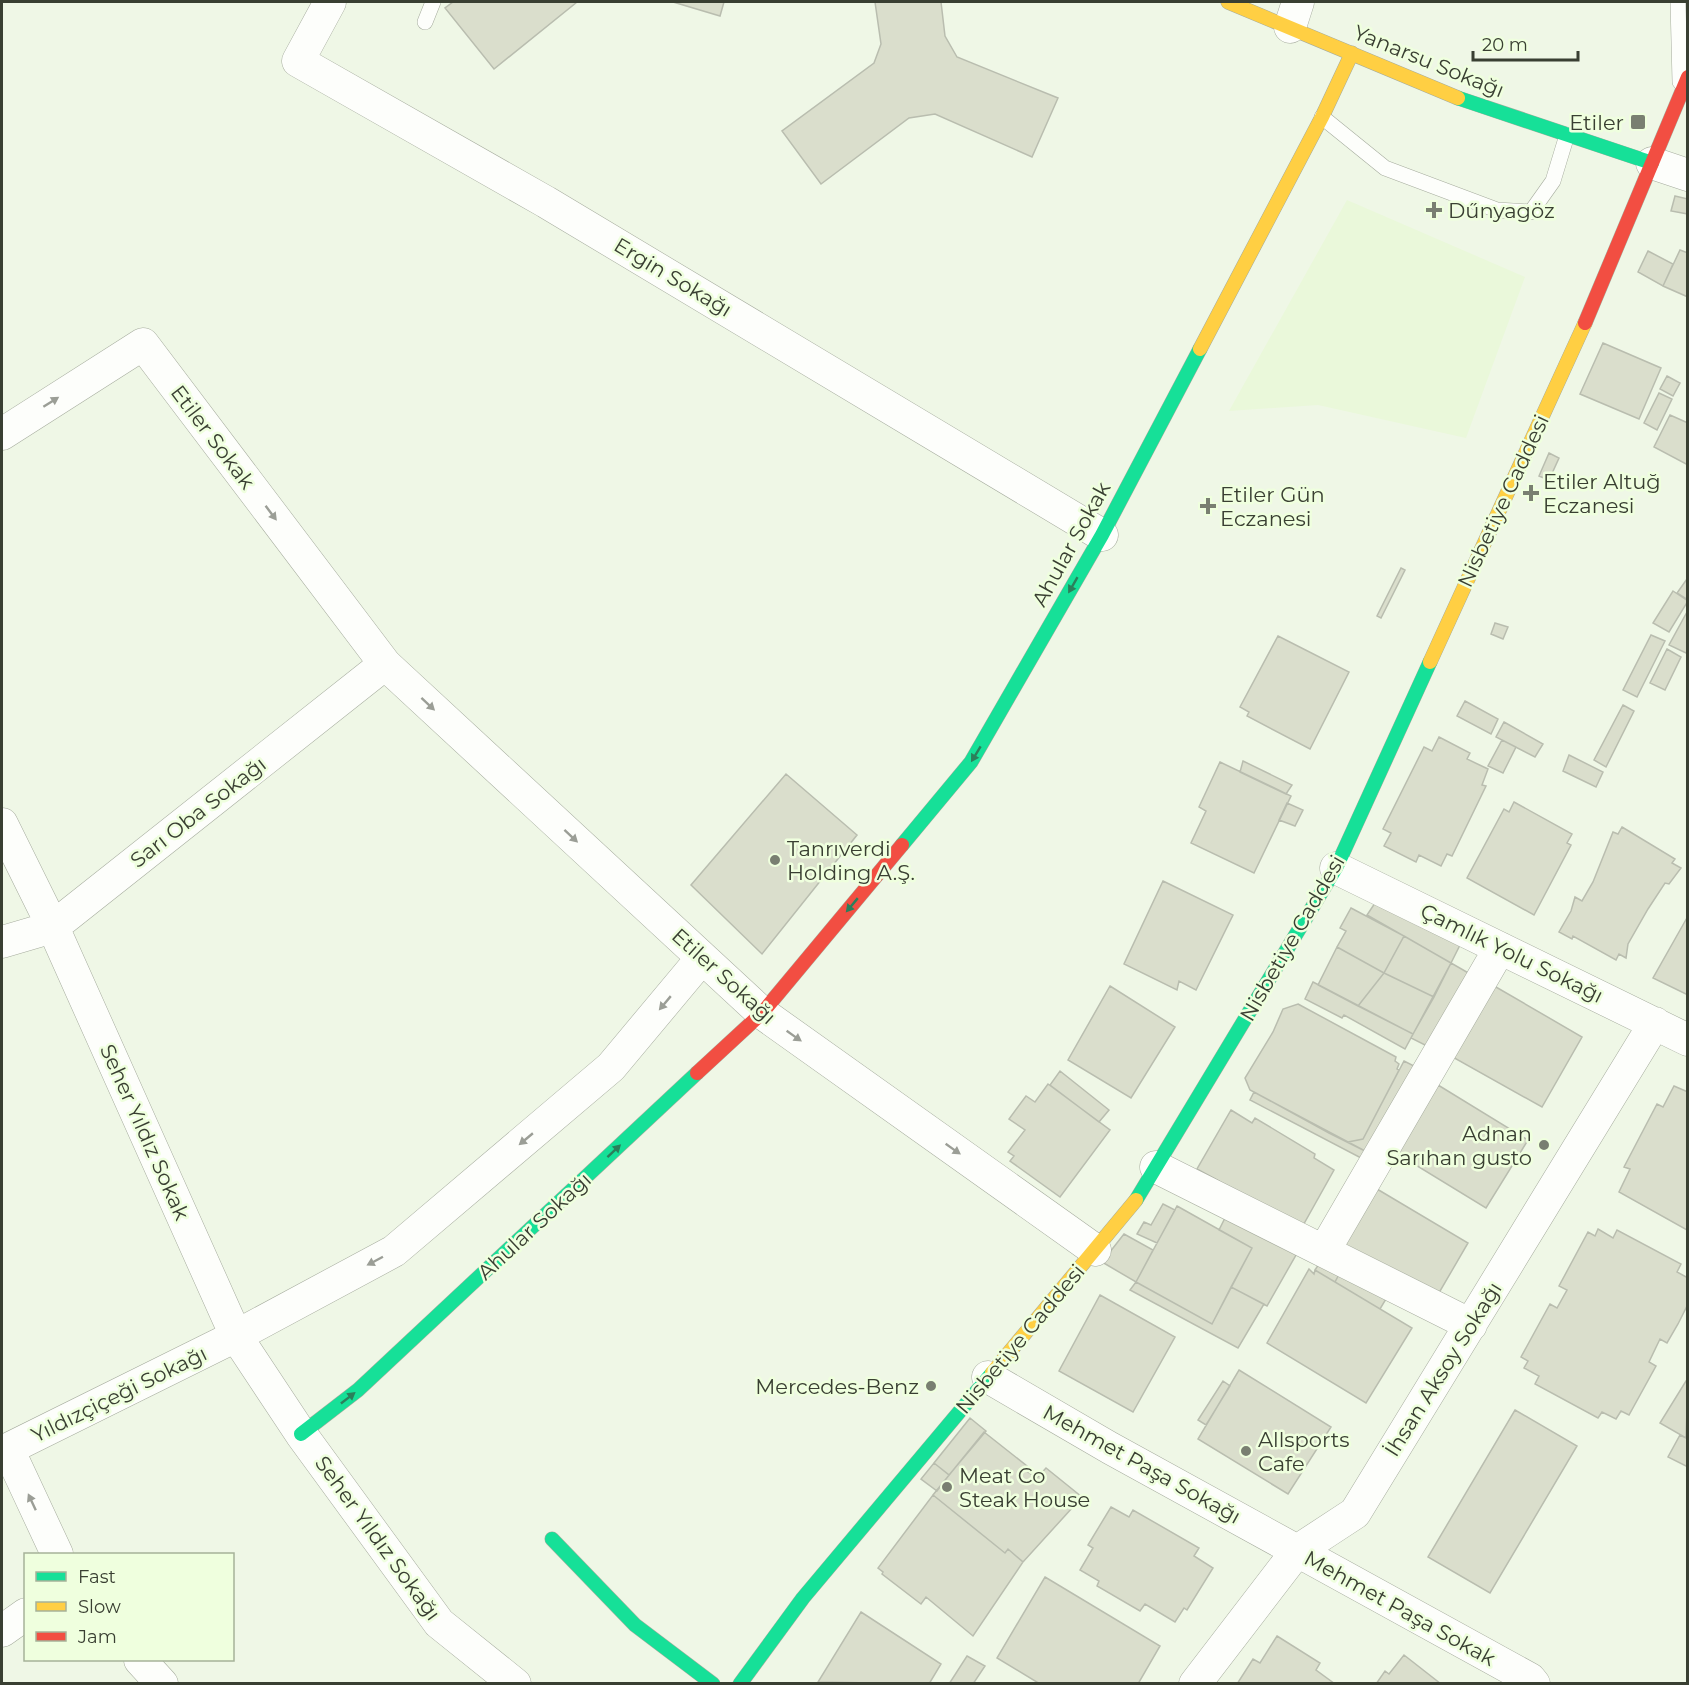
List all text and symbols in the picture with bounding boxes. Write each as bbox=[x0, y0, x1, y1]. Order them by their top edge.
street label: Yanarsu Sokağı bbox=[1350, 19, 1508, 103]
scale bar bbox=[1473, 24, 1578, 62]
text: 20 m bbox=[1482, 34, 1528, 56]
place label: Etiler bbox=[1569, 110, 1624, 135]
marker: Etiler bbox=[1629, 113, 1647, 131]
place label: Dűnyagöz bbox=[1448, 198, 1555, 223]
marker: Dűnyagöz bbox=[1425, 201, 1443, 219]
street label: Ergin Sokağı bbox=[610, 232, 736, 322]
street label: Etiler Sokak bbox=[166, 380, 260, 494]
one-way arrow bbox=[43, 397, 59, 408]
street label: Nisbetiye Caddesi bbox=[1452, 411, 1554, 591]
place label: Etiler Altuğ Eczanesi bbox=[1543, 469, 1661, 518]
street label: Ahular Sokak bbox=[1026, 477, 1116, 611]
place label: Etiler Gün Eczanesi bbox=[1220, 482, 1325, 531]
marker: Etiler Altuğ Eczanesi bbox=[1524, 486, 1538, 500]
marker: Etiler Gün Eczanesi bbox=[1201, 499, 1215, 513]
one-way arrow bbox=[265, 505, 277, 521]
one-way arrow bbox=[1068, 577, 1078, 594]
one-way arrow bbox=[421, 696, 435, 710]
one-way arrow bbox=[970, 746, 981, 762]
street label: Sarı Oba Sokağı bbox=[125, 751, 271, 873]
one-way arrow bbox=[563, 829, 578, 842]
place label: Tanrıverdi Holding A.Ş. bbox=[787, 836, 915, 885]
street label: Nisbetiye Caddesi bbox=[1234, 851, 1350, 1025]
marker: Tanrıverdi Holding A.Ş. bbox=[768, 853, 782, 867]
one-way arrow bbox=[846, 897, 859, 912]
street label: Çamlık Yolu Sokağı bbox=[1417, 898, 1607, 1008]
street label: Etiler Sokağı bbox=[667, 923, 781, 1029]
one-way arrow bbox=[658, 995, 671, 1011]
one-way arrow bbox=[786, 1030, 802, 1042]
street label: Seher Yıldız Sokak bbox=[95, 1040, 195, 1224]
place label: Adnan Sarıhan gusto bbox=[1386, 1121, 1532, 1170]
one-way arrow bbox=[519, 1132, 534, 1145]
marker: Adnan Sarıhan gusto bbox=[1537, 1138, 1551, 1152]
one-way arrow bbox=[945, 1143, 961, 1155]
one-way arrow bbox=[606, 1144, 621, 1158]
street label: Ahular Sokağı bbox=[472, 1167, 596, 1285]
one-way arrow bbox=[366, 1256, 383, 1266]
street label: Nisbetiye Caddesi bbox=[950, 1259, 1090, 1419]
street label: İhsan Aksoy Sokağı bbox=[1379, 1277, 1507, 1461]
street label: Yıldızçiçeği Sokağı bbox=[27, 1341, 211, 1447]
place label: Mercedes-Benz bbox=[755, 1374, 919, 1399]
marker: Mercedes-Benz bbox=[924, 1379, 938, 1393]
one-way arrow bbox=[339, 1392, 355, 1404]
street label: Mehmet Paşa Sokağı bbox=[1039, 1399, 1245, 1529]
place label: Allsports Cafe bbox=[1258, 1427, 1350, 1476]
marker: Allsports Cafe bbox=[1239, 1444, 1253, 1458]
street label: Seher Yıldız Sokağı bbox=[310, 1451, 446, 1625]
place label: Meat Co Steak House bbox=[959, 1463, 1090, 1512]
marker: Meat Co Steak House bbox=[940, 1480, 954, 1494]
one-way arrow bbox=[28, 1493, 37, 1510]
street label: Mehmet Paşa Sokak bbox=[1300, 1545, 1500, 1671]
legend bbox=[24, 1553, 234, 1661]
text: Fast bbox=[78, 1566, 116, 1588]
text: Slow bbox=[78, 1596, 121, 1618]
text: Jam bbox=[77, 1626, 117, 1648]

